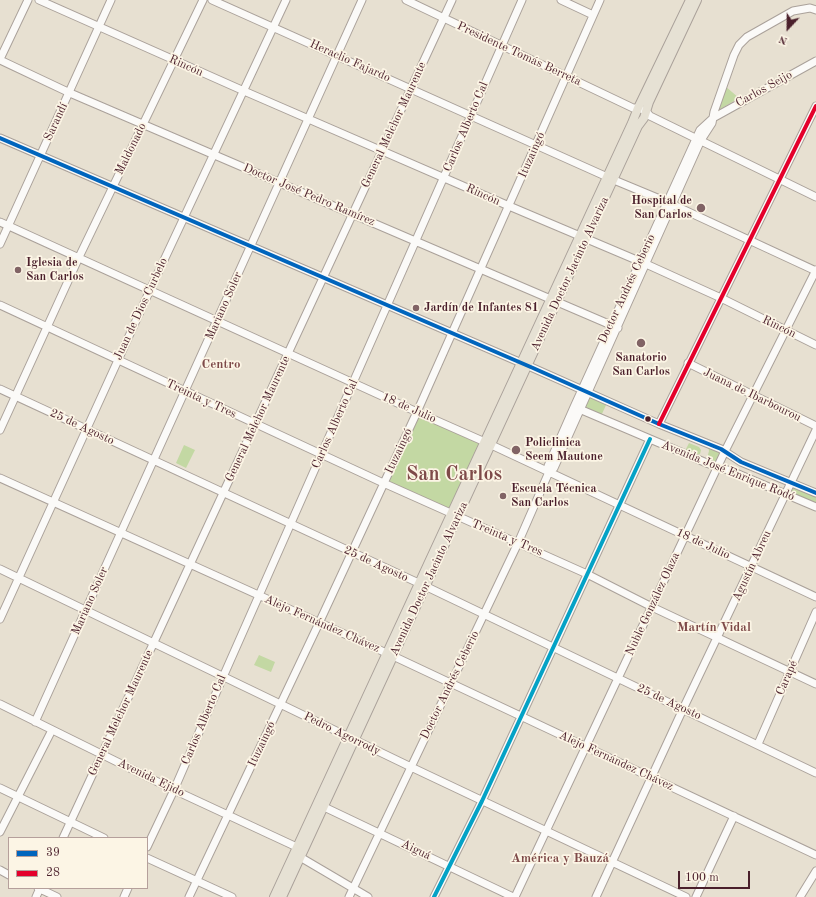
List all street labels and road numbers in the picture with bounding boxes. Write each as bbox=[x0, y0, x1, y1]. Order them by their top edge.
street label: Presidente Tomás Berreta bbox=[455, 19, 583, 89]
street label: Heraclio Fajardo bbox=[307, 37, 393, 85]
street label: Rincón bbox=[167, 52, 205, 80]
street label: General Melchor Maurente bbox=[358, 60, 430, 190]
street label: Carlos Seijo bbox=[733, 68, 795, 110]
street label: Carlos Alberto Cal bbox=[441, 80, 491, 174]
street label: Sarandí bbox=[41, 101, 71, 143]
street label: Maldonado bbox=[112, 121, 150, 177]
street label: Ituzaingó bbox=[516, 130, 548, 180]
street label: Doctor José Pedro Ramírez bbox=[241, 161, 377, 229]
street label: Rincón bbox=[464, 181, 502, 209]
street label: Avenida Doctor Jacinto Alvariza bbox=[528, 195, 612, 353]
street label: Doctor Andrés Ceberio bbox=[595, 232, 659, 346]
street label: Juan de Dios Curbelo bbox=[111, 256, 171, 362]
street label: Mariano Soler bbox=[203, 270, 245, 342]
street label: Rincón bbox=[760, 313, 798, 341]
street label: General Melchor Maurente bbox=[222, 354, 294, 484]
street label: Juana de Ibarbourou bbox=[701, 365, 803, 425]
street label: Treinta y Tres bbox=[163, 376, 239, 422]
street label: Carlos Alberto Cal bbox=[309, 377, 361, 471]
street label: 18 de Julio bbox=[380, 390, 438, 426]
street label: 25 de Agosto bbox=[48, 406, 116, 448]
street label: Ituzaingó bbox=[382, 426, 416, 476]
street label: Avenida José Enrique Rodó bbox=[659, 438, 797, 504]
street label: Avenida Doctor Jacinto Alvariza bbox=[387, 500, 471, 658]
street label: Treinta y Tres bbox=[469, 516, 545, 560]
street label: 18 de Julio bbox=[674, 525, 732, 563]
street label: Agustín Abreu bbox=[729, 528, 775, 604]
street label: 25 de Agosto bbox=[342, 543, 410, 585]
street label: Nuble González Olaza bbox=[623, 550, 683, 658]
street label: Mariano Soler bbox=[69, 565, 111, 637]
street label: Alejo Fernández Chávez bbox=[262, 592, 382, 656]
street label: Doctor Andrés Ceberio bbox=[417, 628, 483, 742]
street label: General Melchor Maurente bbox=[85, 648, 157, 778]
street label: Carapé bbox=[773, 658, 801, 698]
street label: Carlos Alberto Cal bbox=[179, 673, 229, 767]
street label: 25 de Agosto bbox=[635, 681, 703, 723]
street label: Pedro Agorrody bbox=[301, 709, 383, 759]
street label: Ituzaingó bbox=[245, 719, 279, 769]
street label: Alejo Fernández Chávez bbox=[556, 728, 676, 794]
street label: Avenida Ejido bbox=[115, 756, 187, 800]
street label: Aiguá bbox=[399, 837, 433, 863]

